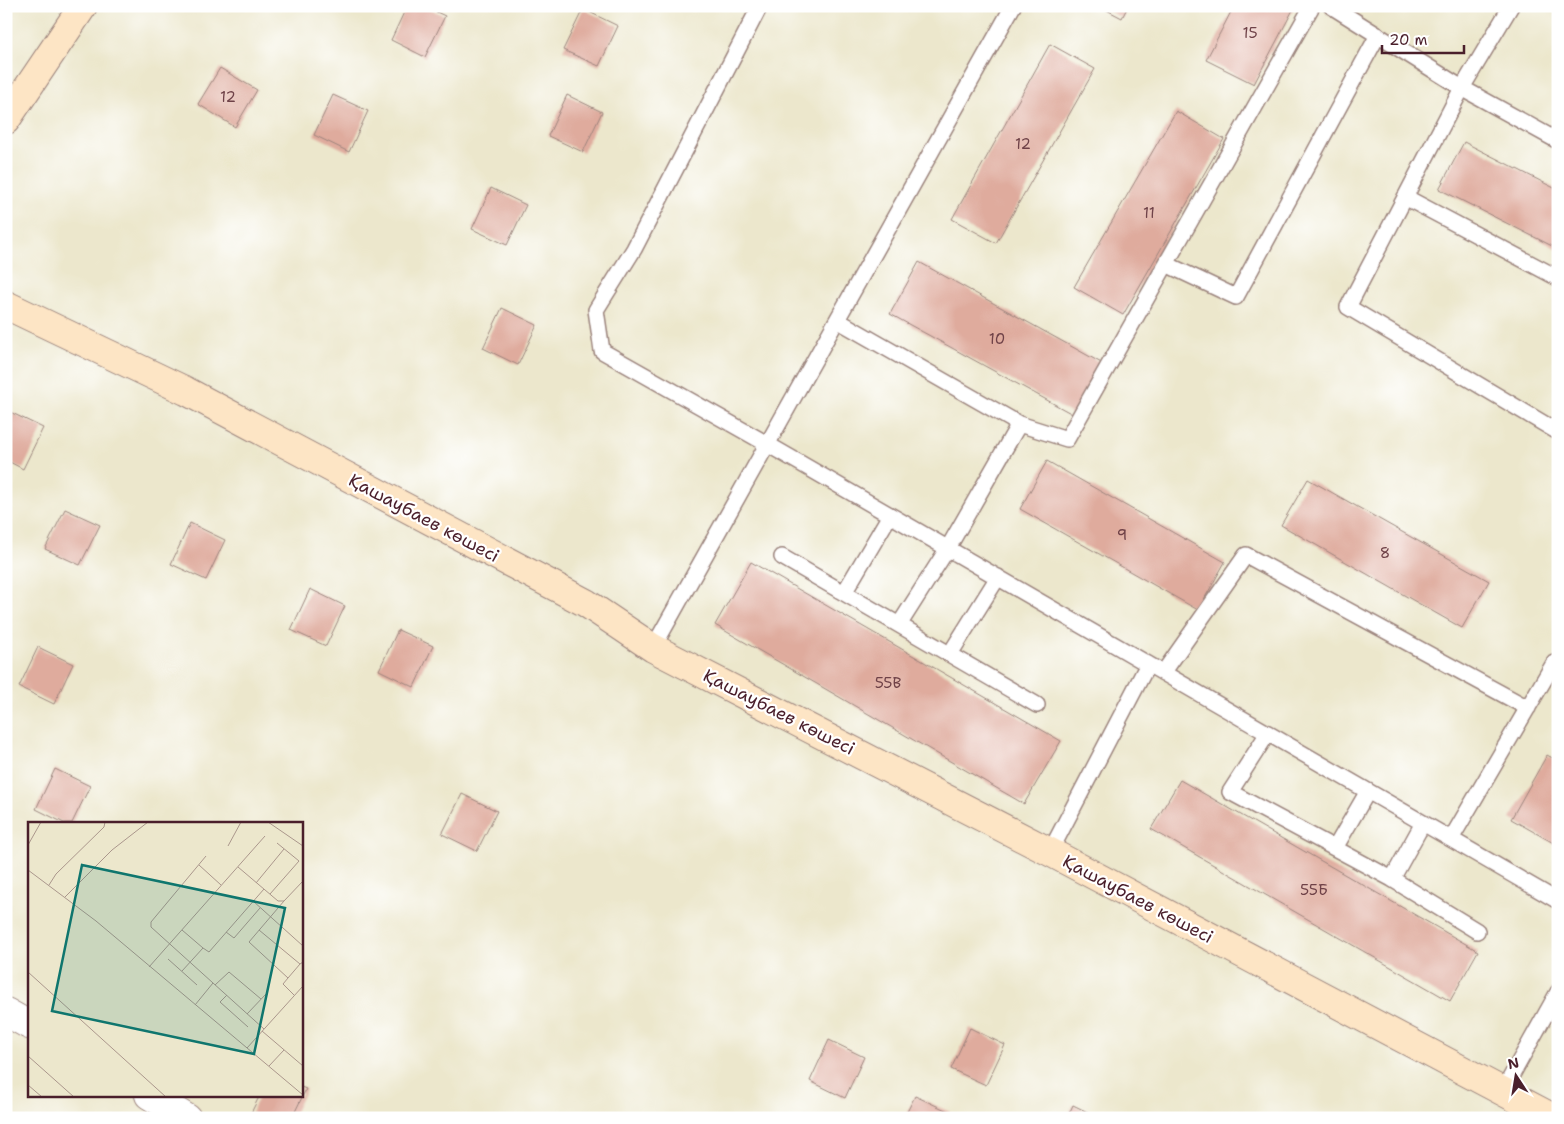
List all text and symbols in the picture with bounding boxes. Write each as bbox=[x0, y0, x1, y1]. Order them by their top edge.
scale bar bbox=[1382, 22, 1464, 54]
house number: 15 bbox=[1242, 23, 1258, 43]
text: 20 m bbox=[1389, 30, 1428, 50]
house number: 12 bbox=[220, 87, 236, 107]
house number: 12 bbox=[1015, 134, 1031, 154]
house number: 11 bbox=[1143, 203, 1155, 223]
house number: 10 bbox=[989, 329, 1005, 349]
street label: Қашаубаев көшесі bbox=[345, 468, 503, 568]
house number: 9 bbox=[1117, 525, 1127, 545]
house number: 8 bbox=[1380, 543, 1390, 563]
street label: Қашаубаев көшесі bbox=[699, 663, 859, 761]
house number: 55В bbox=[875, 673, 902, 693]
inset map bbox=[28, 822, 302, 1096]
street label: Қашаубаев көшесі bbox=[1059, 849, 1217, 949]
house number: 55Б bbox=[1300, 880, 1328, 900]
north arrow bbox=[1492, 1052, 1542, 1102]
text: N bbox=[1506, 1053, 1521, 1073]

